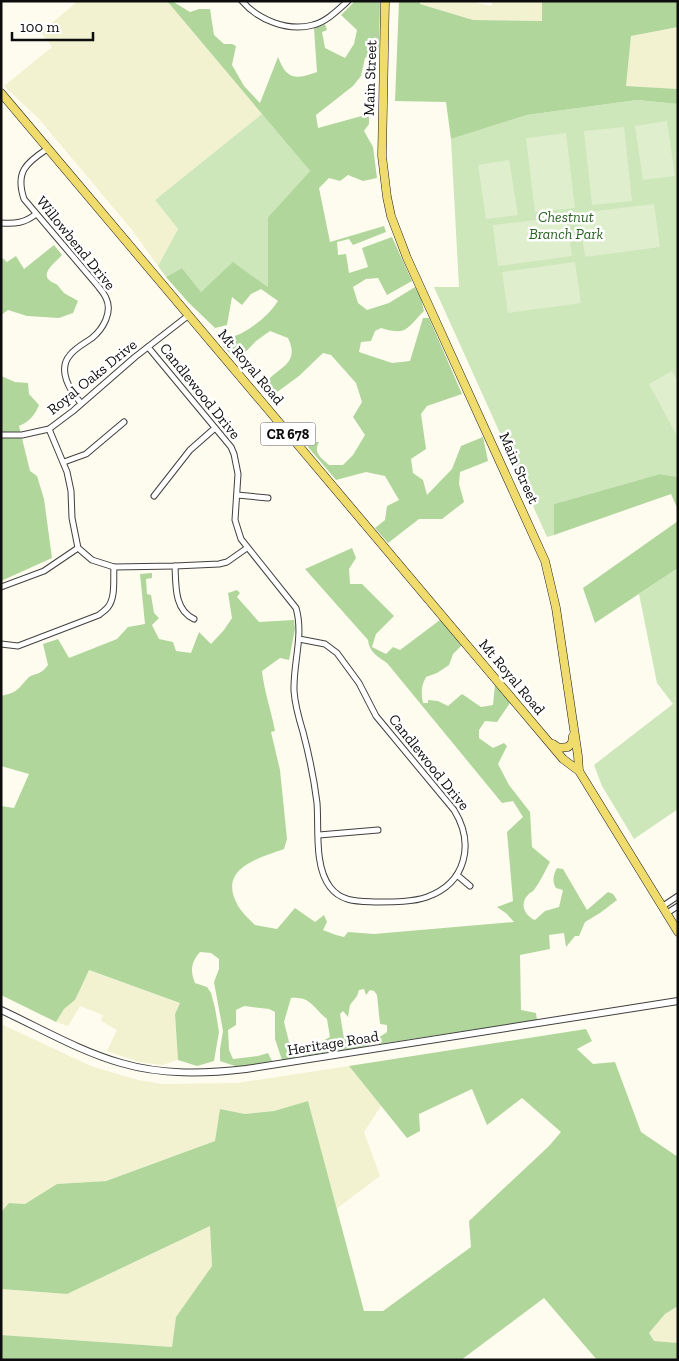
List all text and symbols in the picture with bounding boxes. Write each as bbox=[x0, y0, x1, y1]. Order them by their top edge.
scale bar bbox=[12, 10, 94, 42]
text: 100 m bbox=[20, 18, 59, 36]
street label: Main Street bbox=[360, 39, 380, 116]
street label: Willowbend Drive bbox=[33, 192, 119, 294]
park label: Chestnut Branch Park bbox=[529, 208, 603, 243]
street label: Mt Royal Road bbox=[214, 326, 288, 409]
street label: Royal Oaks Drive bbox=[44, 335, 140, 419]
street label: Candlewood Drive bbox=[156, 339, 244, 443]
road number: CR 678 bbox=[260, 422, 316, 446]
street label: Main Street bbox=[495, 430, 543, 507]
street label: Mt Royal Road bbox=[475, 636, 549, 719]
street label: Candlewood Drive bbox=[385, 710, 473, 814]
street label: Heritage Road bbox=[286, 1027, 381, 1059]

